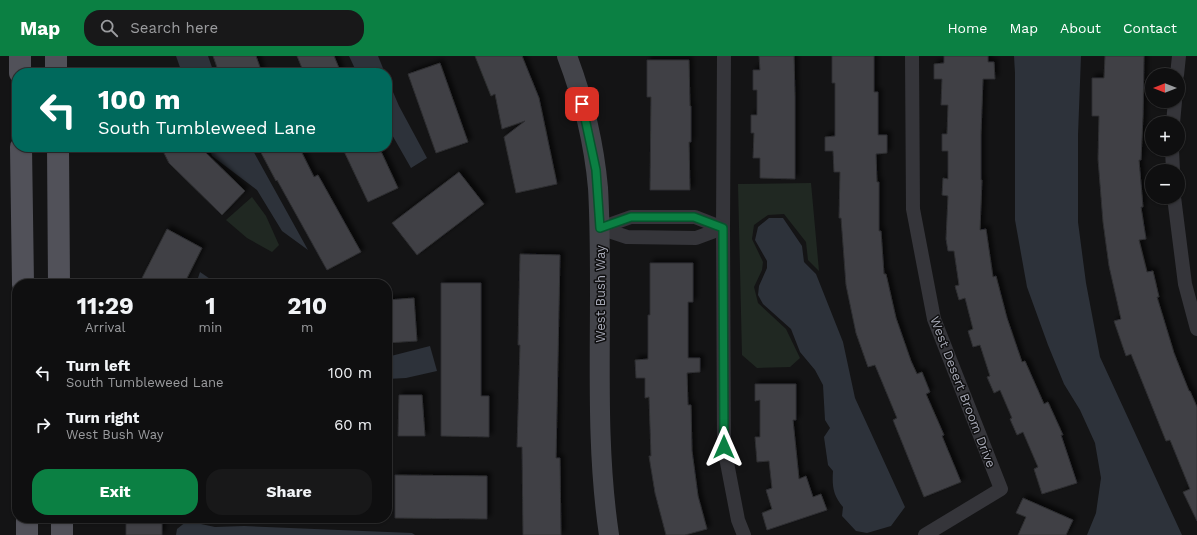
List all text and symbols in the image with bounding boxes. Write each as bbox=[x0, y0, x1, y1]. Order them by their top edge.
search box bbox=[84, 10, 364, 46]
text: Map bbox=[20, 17, 60, 40]
icon: search bbox=[98, 17, 120, 39]
text: Search here bbox=[130, 19, 218, 37]
text: Home bbox=[947, 20, 987, 36]
text: Map bbox=[1009, 20, 1038, 36]
text: About bbox=[1060, 20, 1101, 36]
text: Contact bbox=[1123, 20, 1177, 36]
north arrow bbox=[1145, 68, 1185, 108]
map controls bbox=[1145, 68, 1185, 204]
text: 100 m bbox=[98, 83, 181, 116]
icon: left bbox=[32, 84, 84, 136]
pin bbox=[565, 87, 599, 121]
icon: arrive bbox=[571, 93, 593, 115]
button: + bbox=[1145, 116, 1185, 156]
text: South Tumbleweed Lane bbox=[98, 117, 316, 138]
button: − bbox=[1145, 164, 1185, 204]
street label: West Bush Way bbox=[593, 245, 608, 343]
text: 11:29 bbox=[77, 292, 134, 320]
text: 1 bbox=[205, 292, 216, 320]
text: 210 bbox=[287, 292, 327, 320]
street label: West Desert Broom Drive bbox=[927, 314, 999, 470]
text: Arrival bbox=[85, 320, 126, 335]
text: min bbox=[199, 320, 222, 335]
text: m bbox=[301, 320, 313, 335]
text: Turn left bbox=[66, 357, 130, 375]
icon: left bbox=[32, 362, 54, 384]
text: 100 m bbox=[328, 364, 372, 382]
text: South Tumbleweed Lane bbox=[66, 375, 224, 390]
text: Turn right bbox=[66, 409, 139, 427]
icon: right bbox=[32, 414, 54, 436]
text: 60 m bbox=[334, 416, 372, 434]
position arrow bbox=[703, 426, 745, 468]
text: West Bush Way bbox=[66, 427, 163, 442]
button: Exit bbox=[32, 469, 198, 515]
button: Share bbox=[206, 469, 372, 515]

